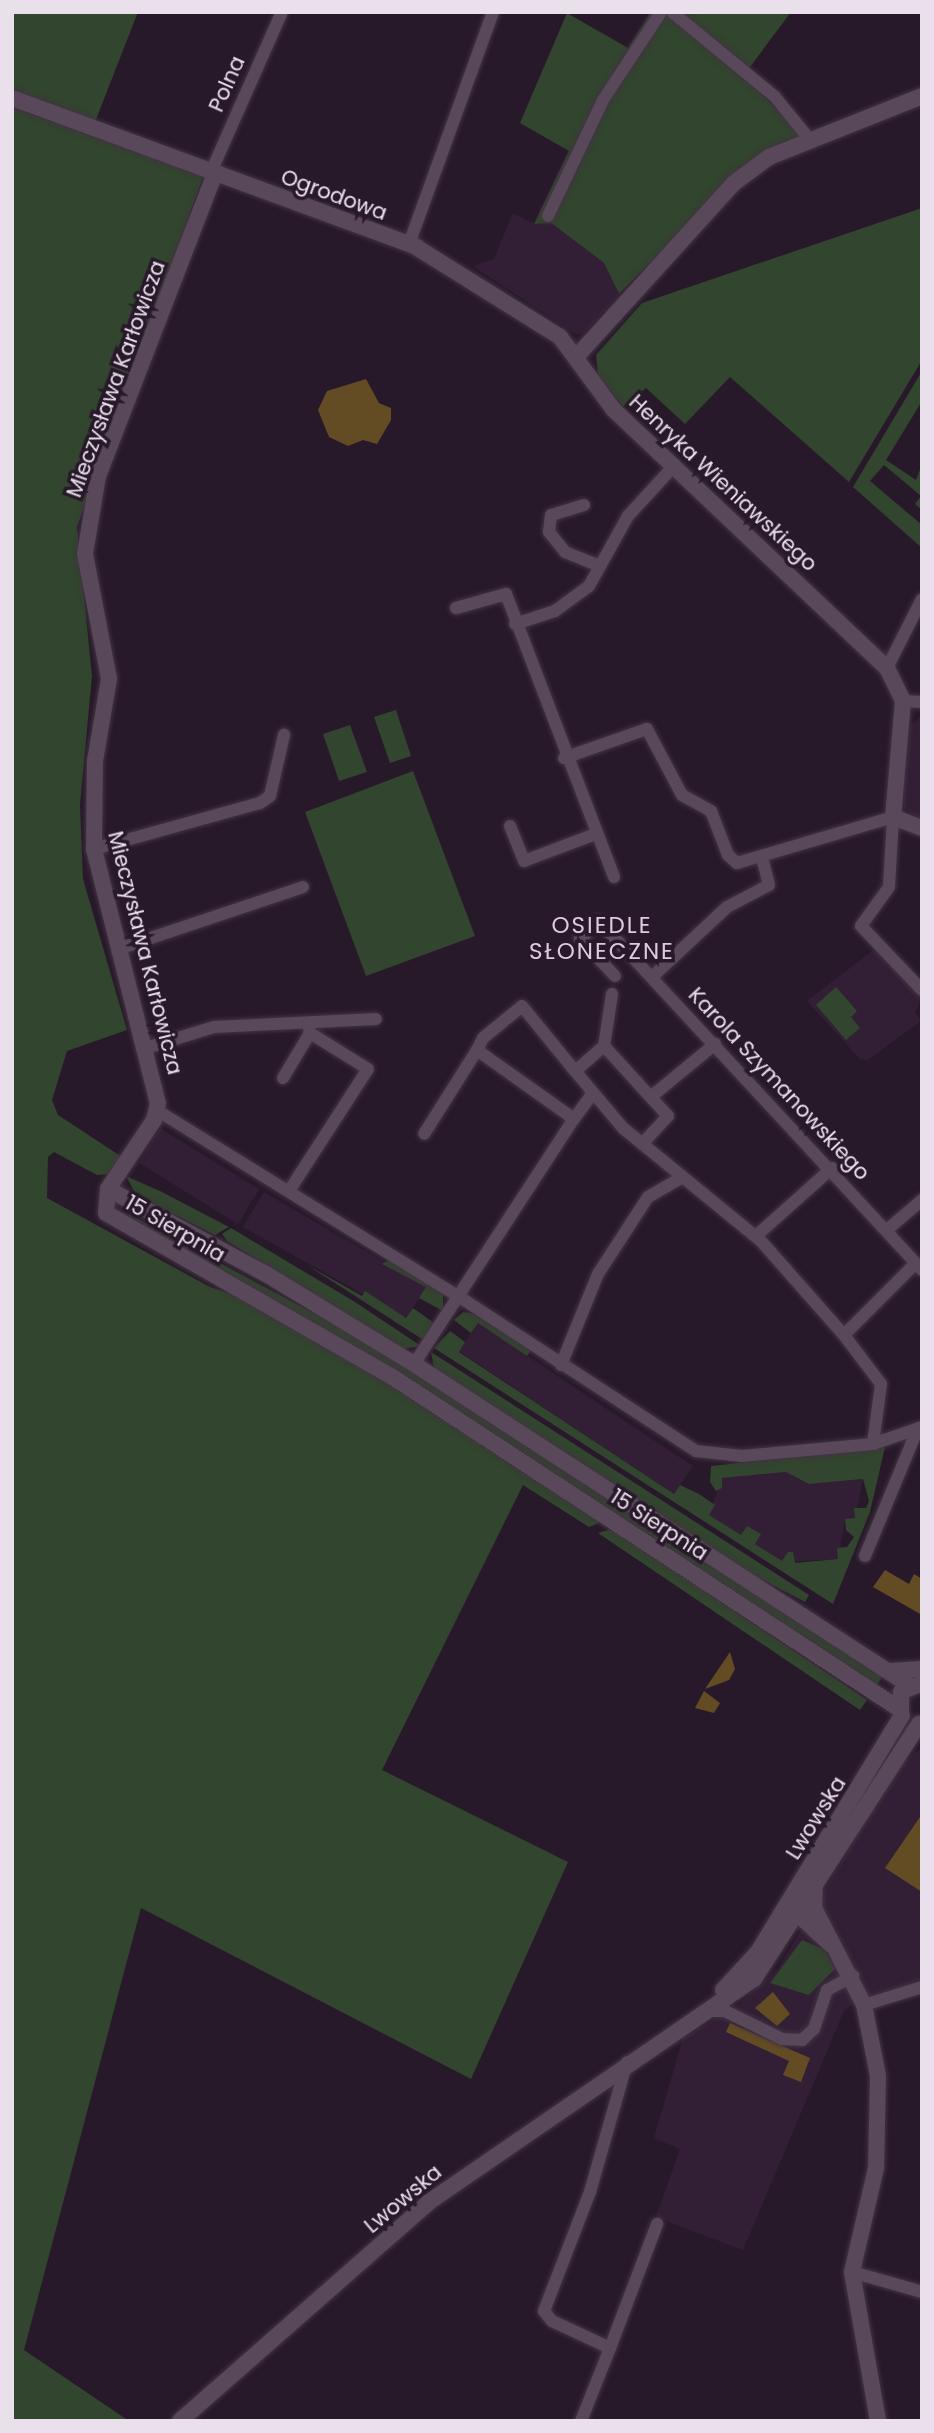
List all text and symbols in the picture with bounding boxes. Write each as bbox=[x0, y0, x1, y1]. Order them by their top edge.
street label: Polna bbox=[204, 52, 250, 116]
street label: Ogrodowa bbox=[278, 164, 390, 226]
street label: Mieczysława Karłowicza bbox=[61, 257, 171, 501]
street label: Henryka Wieniawskiego bbox=[624, 389, 822, 577]
street label: Mieczysława Karłowicza bbox=[103, 829, 187, 1077]
district label: OSIEDLE SŁONECZNE bbox=[530, 911, 674, 965]
street label: Karola Szymanowskiego bbox=[683, 982, 875, 1186]
street label: 15 Sierpnia bbox=[121, 1190, 229, 1268]
street label: 15 Sierpnia bbox=[606, 1484, 712, 1566]
street label: Lwowska bbox=[781, 1772, 851, 1864]
street label: Lwowska bbox=[359, 2159, 447, 2239]

